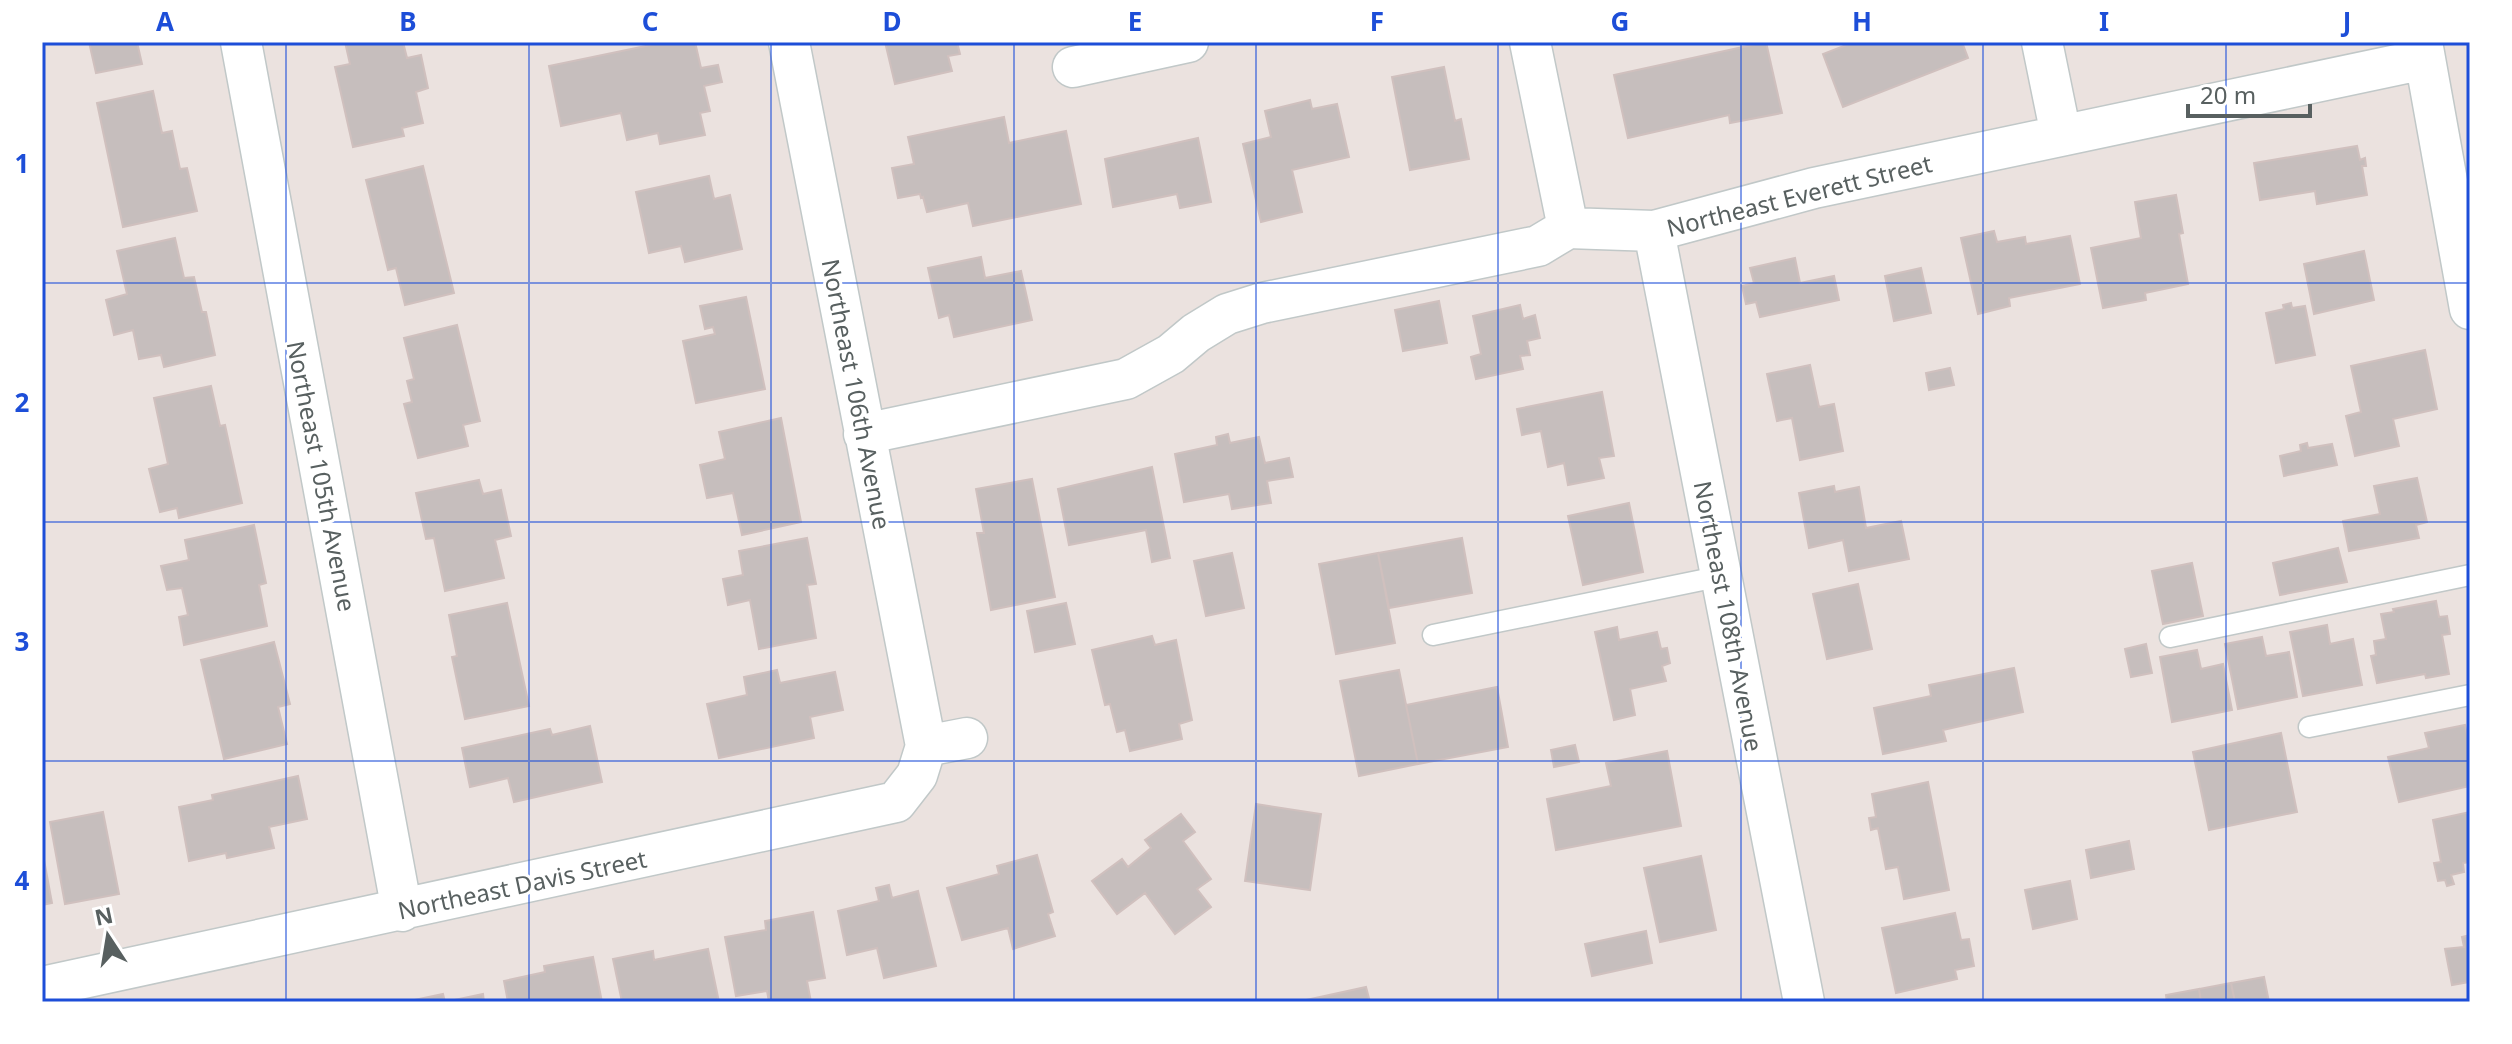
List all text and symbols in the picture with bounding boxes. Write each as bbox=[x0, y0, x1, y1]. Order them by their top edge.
text: A bbox=[156, 3, 174, 39]
text: B bbox=[399, 3, 417, 39]
text: C bbox=[642, 3, 658, 39]
text: D bbox=[882, 3, 902, 39]
text: E bbox=[1128, 3, 1142, 39]
text: F bbox=[1370, 3, 1384, 39]
text: G bbox=[1611, 3, 1629, 39]
text: H bbox=[1852, 3, 1872, 39]
text: I bbox=[2099, 3, 2109, 39]
text: J bbox=[2341, 3, 2351, 39]
scale bar bbox=[2188, 68, 2310, 118]
text: 20 m bbox=[2200, 78, 2256, 111]
text: 1 bbox=[15, 145, 29, 181]
street label: Northeast Everett Street bbox=[1663, 146, 1935, 244]
street label: Northeast 106th Avenue bbox=[815, 256, 899, 532]
street label: Northeast 105th Avenue bbox=[280, 338, 364, 614]
text: 2 bbox=[15, 384, 30, 420]
street label: Northeast 108th Avenue bbox=[1687, 478, 1771, 754]
text: 3 bbox=[15, 623, 29, 659]
street label: Northeast Davis Street bbox=[394, 841, 650, 927]
text: 4 bbox=[15, 862, 30, 898]
north arrow bbox=[68, 896, 148, 976]
text: N bbox=[92, 899, 116, 932]

